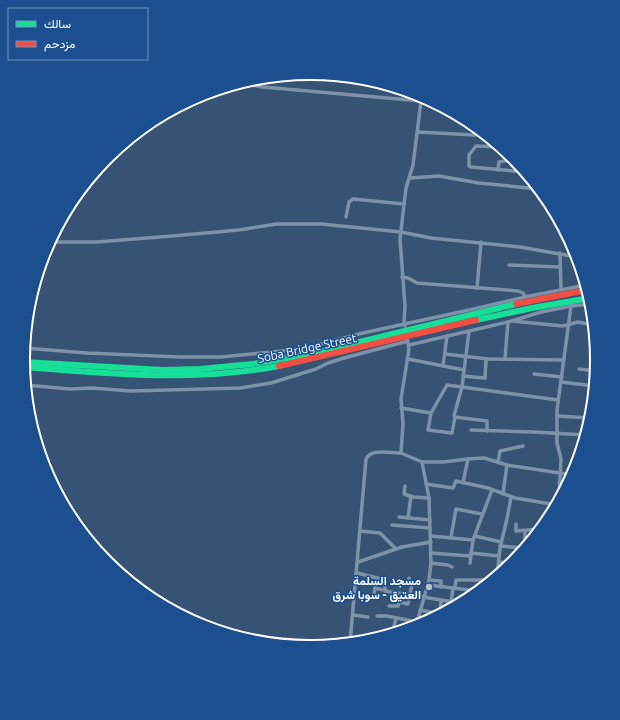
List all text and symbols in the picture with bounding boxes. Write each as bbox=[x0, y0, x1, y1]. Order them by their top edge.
legend bbox=[8, 8, 148, 60]
text: سالك bbox=[44, 17, 71, 30]
text: مزدحم bbox=[44, 37, 75, 52]
street label: Soba Bridge Street bbox=[256, 331, 358, 365]
place label: مسجد السلمة العتيق - سوبا شرق bbox=[332, 574, 421, 603]
marker: مسجد السلمة العتيق - سوبا شرق bbox=[424, 582, 434, 592]

